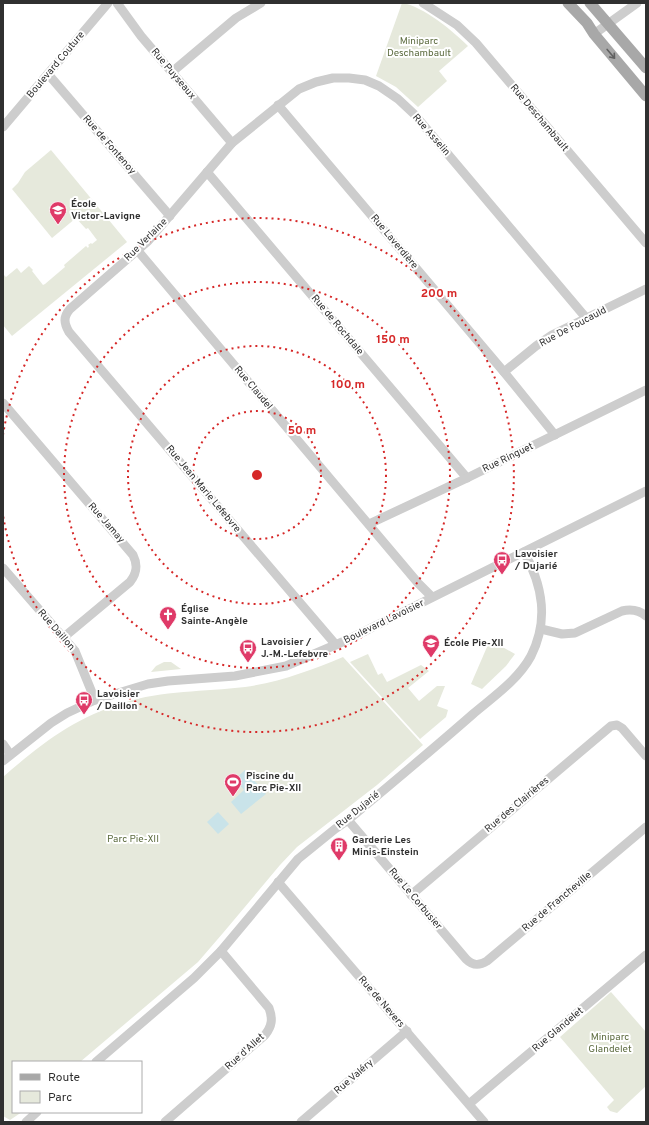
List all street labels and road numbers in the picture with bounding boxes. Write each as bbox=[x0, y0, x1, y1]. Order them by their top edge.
street label: Boulevard Couture bbox=[24, 29, 88, 101]
street label: Rue Puyseaux bbox=[148, 46, 198, 102]
street label: Rue Deschambault bbox=[507, 82, 571, 155]
street label: Rue Asselin bbox=[409, 111, 453, 159]
street label: Rue de Fontenoy bbox=[80, 113, 138, 177]
street label: Rue Laverdière bbox=[367, 212, 421, 272]
street label: Rue Verlaine bbox=[122, 216, 170, 264]
street label: Rue de Rochdale bbox=[308, 292, 366, 358]
street label: Rue De Foucauld bbox=[537, 304, 609, 350]
street label: Rue Claudel bbox=[231, 363, 275, 413]
street label: Rue Ringuet bbox=[480, 440, 536, 476]
street label: Rue Jean Marie Lefebvre bbox=[163, 443, 243, 535]
street label: Rue Jamay bbox=[85, 500, 127, 546]
street label: Boulevard Lavoisier bbox=[342, 597, 427, 647]
street label: Rue Daillon bbox=[34, 607, 78, 653]
street label: Rue des Clairières bbox=[482, 774, 552, 836]
street label: Rue Dujarié bbox=[334, 788, 382, 832]
street label: Rue Le Corbusier bbox=[385, 865, 445, 933]
street label: Rue de Francheville bbox=[519, 869, 595, 935]
street label: Rue de Nevers bbox=[355, 973, 407, 1031]
street label: Rue Glandelet bbox=[530, 1005, 587, 1055]
street label: Rue d'Allet bbox=[223, 1031, 268, 1073]
street label: Rue Valéry bbox=[332, 1056, 376, 1098]

